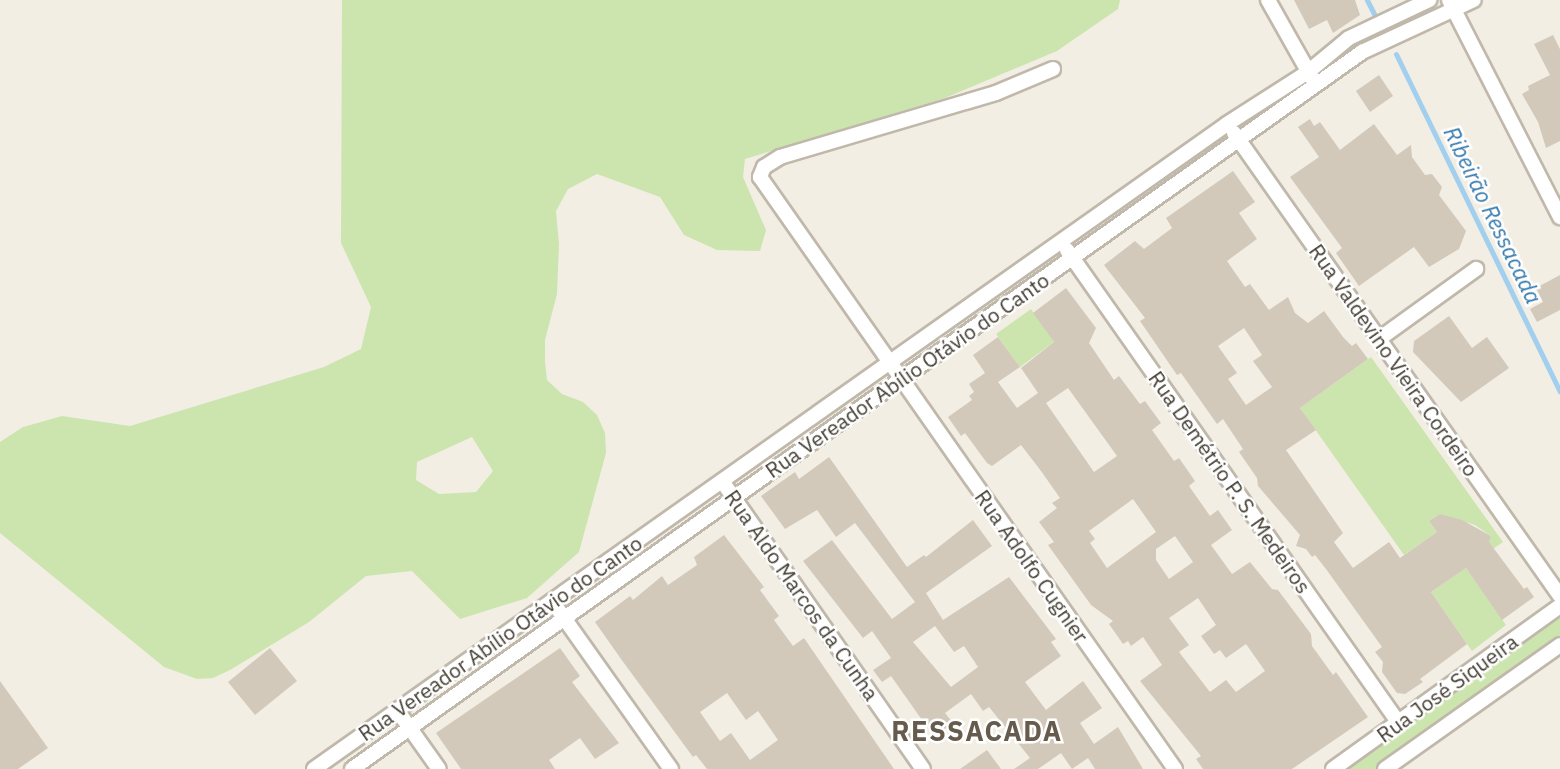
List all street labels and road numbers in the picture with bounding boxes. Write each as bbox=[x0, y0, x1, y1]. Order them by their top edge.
street label: Rua Valdevino Vieira Cordeiro bbox=[1304, 239, 1484, 481]
street label: Rua Vereador Abílio Otávio do Canto bbox=[760, 267, 1054, 483]
street label: Rua Demétrio P. S. Medeiros bbox=[1144, 366, 1316, 598]
street label: Rua Aldo Marcos da Cunha bbox=[720, 485, 884, 705]
street label: Rua Adolfo Cugnier bbox=[970, 485, 1094, 647]
street label: Rua Vereador Abílio Otávio do Canto bbox=[353, 530, 647, 746]
street label: Rua José Siqueira bbox=[1372, 628, 1522, 748]

